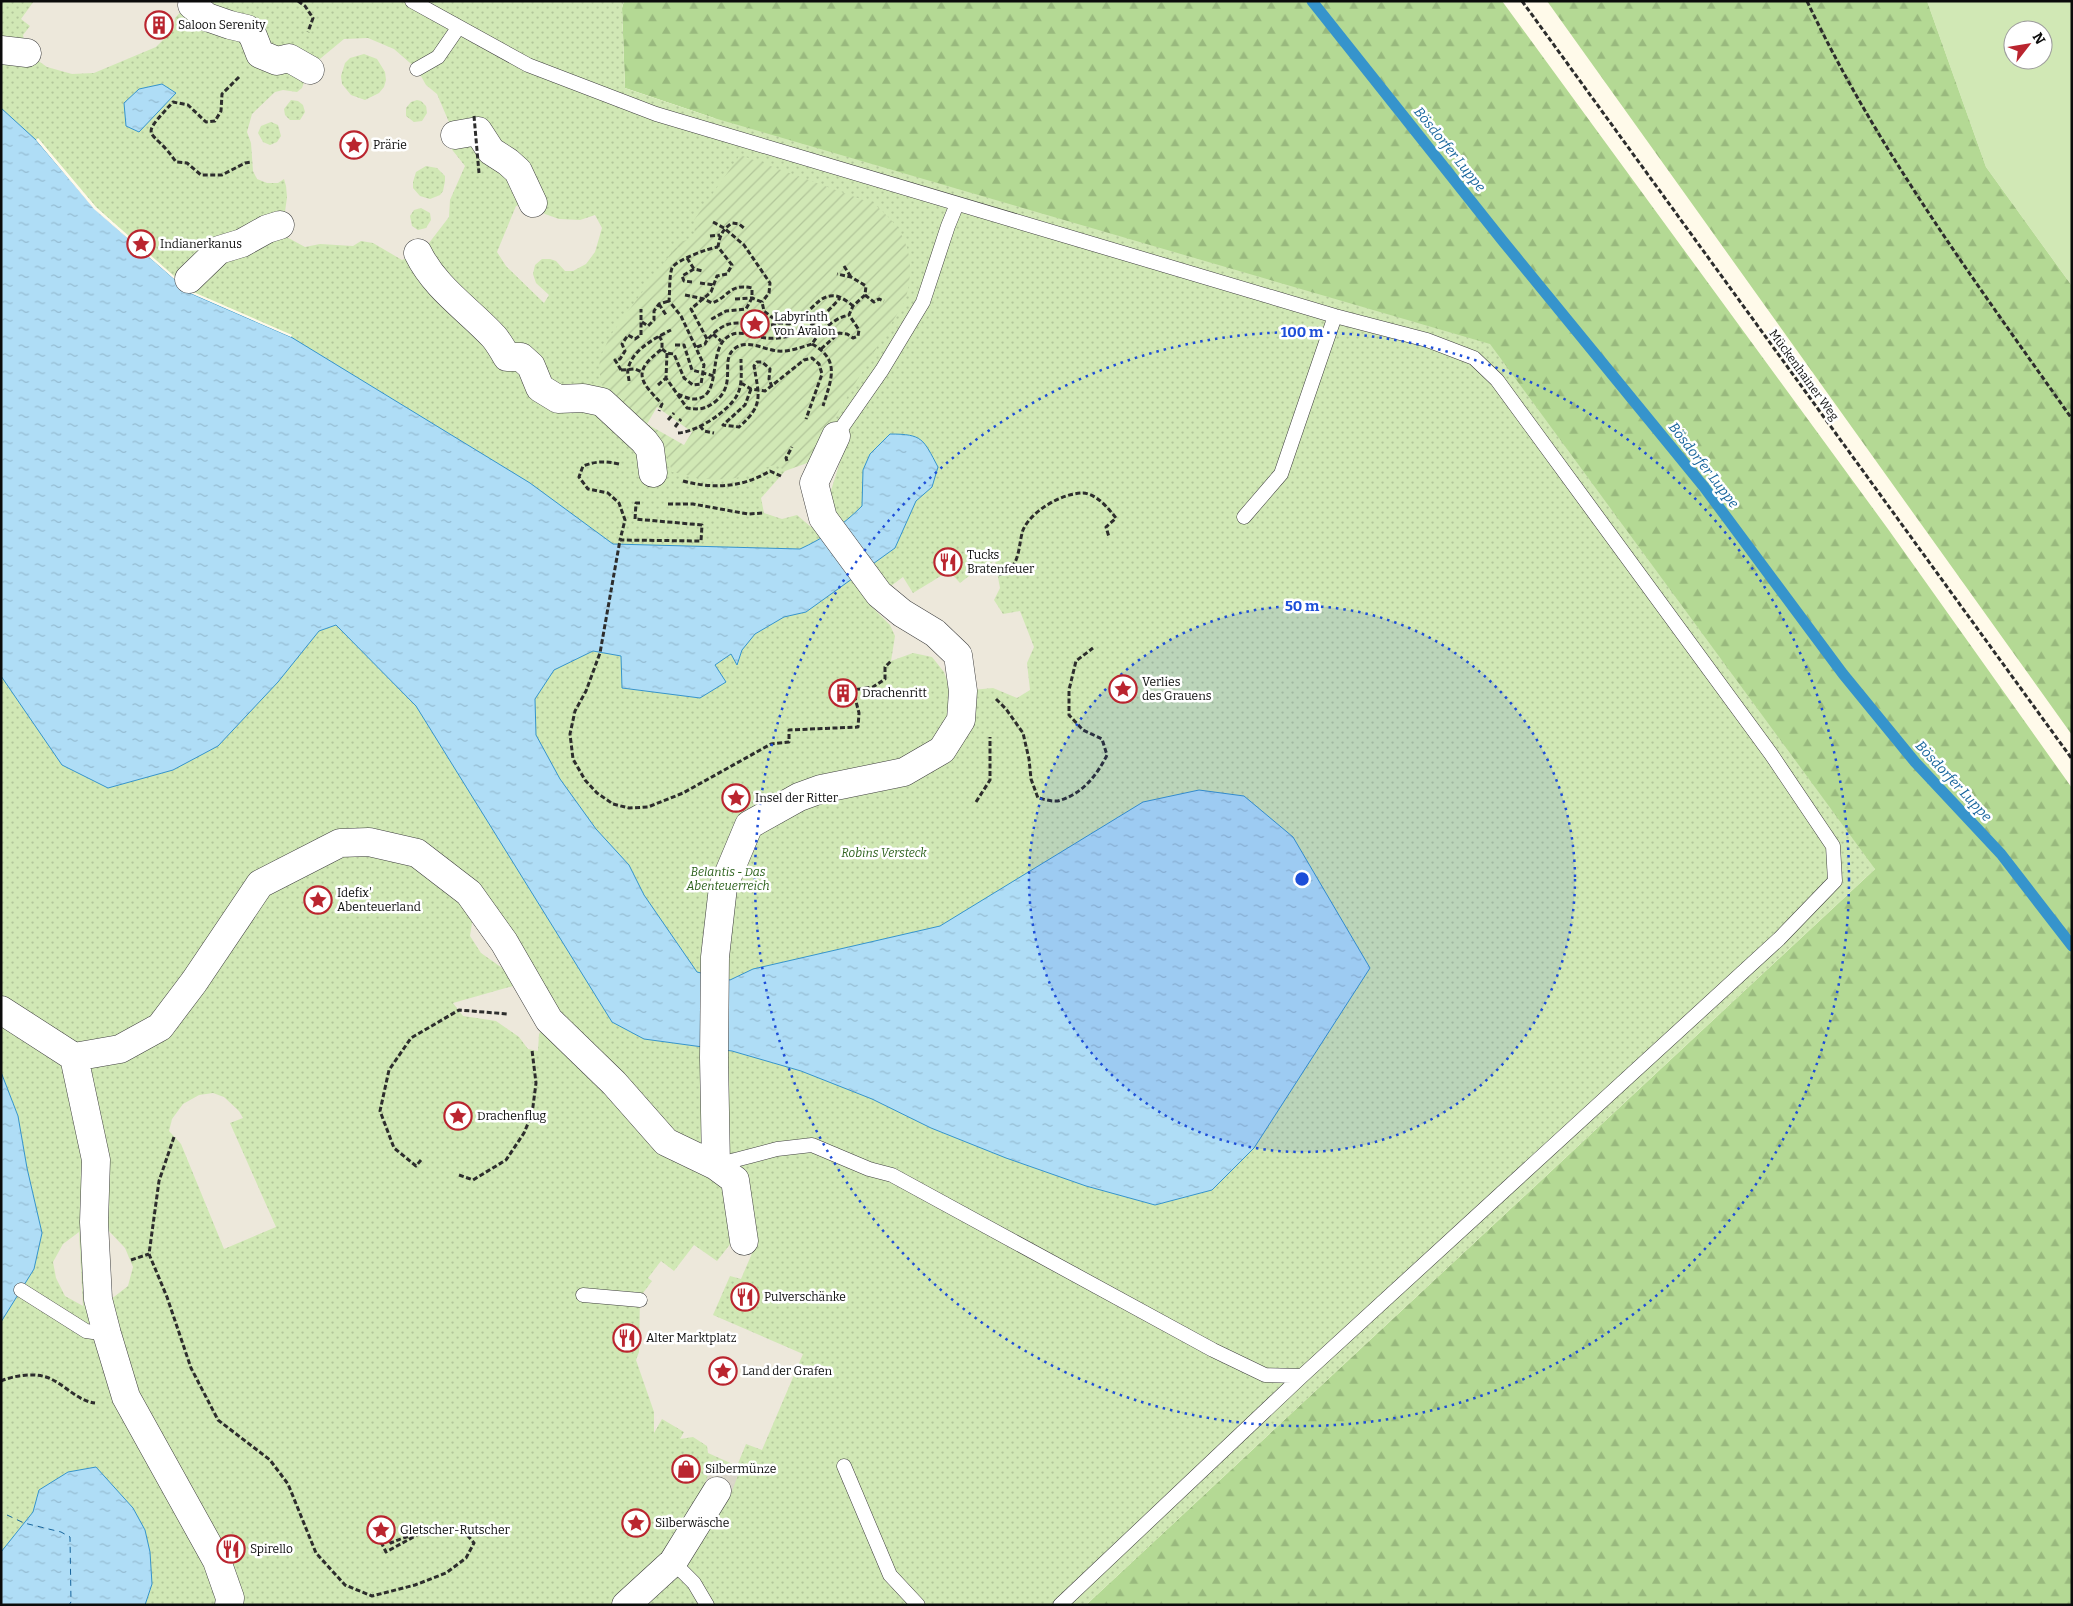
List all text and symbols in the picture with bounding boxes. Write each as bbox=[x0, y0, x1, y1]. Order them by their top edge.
building icon: Saloon Serenity bbox=[144, 10, 174, 40]
place label: Saloon Serenity bbox=[178, 18, 266, 32]
north arrow bbox=[2003, 20, 2053, 70]
text: N bbox=[2029, 30, 2049, 48]
water label: Bösdorfer Luppe bbox=[1410, 104, 1489, 195]
place icon: Prärie bbox=[339, 130, 369, 160]
place label: Prärie bbox=[373, 138, 407, 152]
place icon: Indianerkanus bbox=[126, 229, 156, 259]
place label: Indianerkanus bbox=[160, 237, 242, 251]
place icon: Labyrinth von Avalon bbox=[740, 309, 770, 339]
place label: Labyrinth von Avalon bbox=[773, 310, 836, 338]
text: 100 m bbox=[1281, 323, 1324, 341]
street label: Mückenhainer Weg bbox=[1766, 327, 1842, 423]
water label: Bösdorfer Luppe bbox=[1665, 419, 1742, 512]
restaurant icon: Tucks Bratenfeuer bbox=[933, 547, 963, 577]
place label: Tucks Bratenfeuer bbox=[967, 548, 1035, 576]
text: 50 m bbox=[1285, 597, 1320, 615]
place icon: Verlies des Grauens bbox=[1108, 674, 1138, 704]
place label: Verlies des Grauens bbox=[1142, 675, 1212, 703]
building icon: Drachenritt bbox=[828, 678, 858, 708]
place label: Drachenritt bbox=[862, 686, 928, 700]
water label: Bösdorfer Luppe bbox=[1912, 737, 1995, 825]
place icon: Insel der Ritter bbox=[721, 783, 751, 813]
place label: Insel der Ritter bbox=[755, 791, 839, 805]
park label: Robins Versteck bbox=[841, 846, 927, 860]
park label: Belantis - Das Abenteuerreich bbox=[685, 865, 770, 893]
centre of rings bbox=[1293, 870, 1311, 888]
place icon: Idefix' Abenteuerland bbox=[303, 885, 333, 915]
place label: Idefix' Abenteuerland bbox=[337, 886, 421, 914]
place icon: Drachenflug bbox=[443, 1101, 473, 1131]
place label: Drachenflug bbox=[477, 1109, 547, 1123]
restaurant icon: Pulverschänke bbox=[730, 1282, 760, 1312]
place label: Pulverschänke bbox=[764, 1290, 846, 1304]
restaurant icon: Alter Marktplatz bbox=[612, 1323, 642, 1353]
place label: Alter Marktplatz bbox=[646, 1331, 737, 1345]
place icon: Land der Grafen bbox=[708, 1356, 738, 1386]
place label: Land der Grafen bbox=[742, 1364, 833, 1378]
shop icon: Silbermünze bbox=[671, 1454, 701, 1484]
place label: Silbermünze bbox=[705, 1462, 776, 1476]
place icon: Silberwäsche bbox=[621, 1508, 651, 1538]
place icon: Gletscher-Rutscher bbox=[366, 1515, 396, 1545]
place label: Silberwäsche bbox=[655, 1516, 729, 1530]
place label: Gletscher-Rutscher bbox=[400, 1523, 511, 1537]
restaurant icon: Spirello bbox=[216, 1534, 246, 1564]
place label: Spirello bbox=[250, 1542, 293, 1556]

